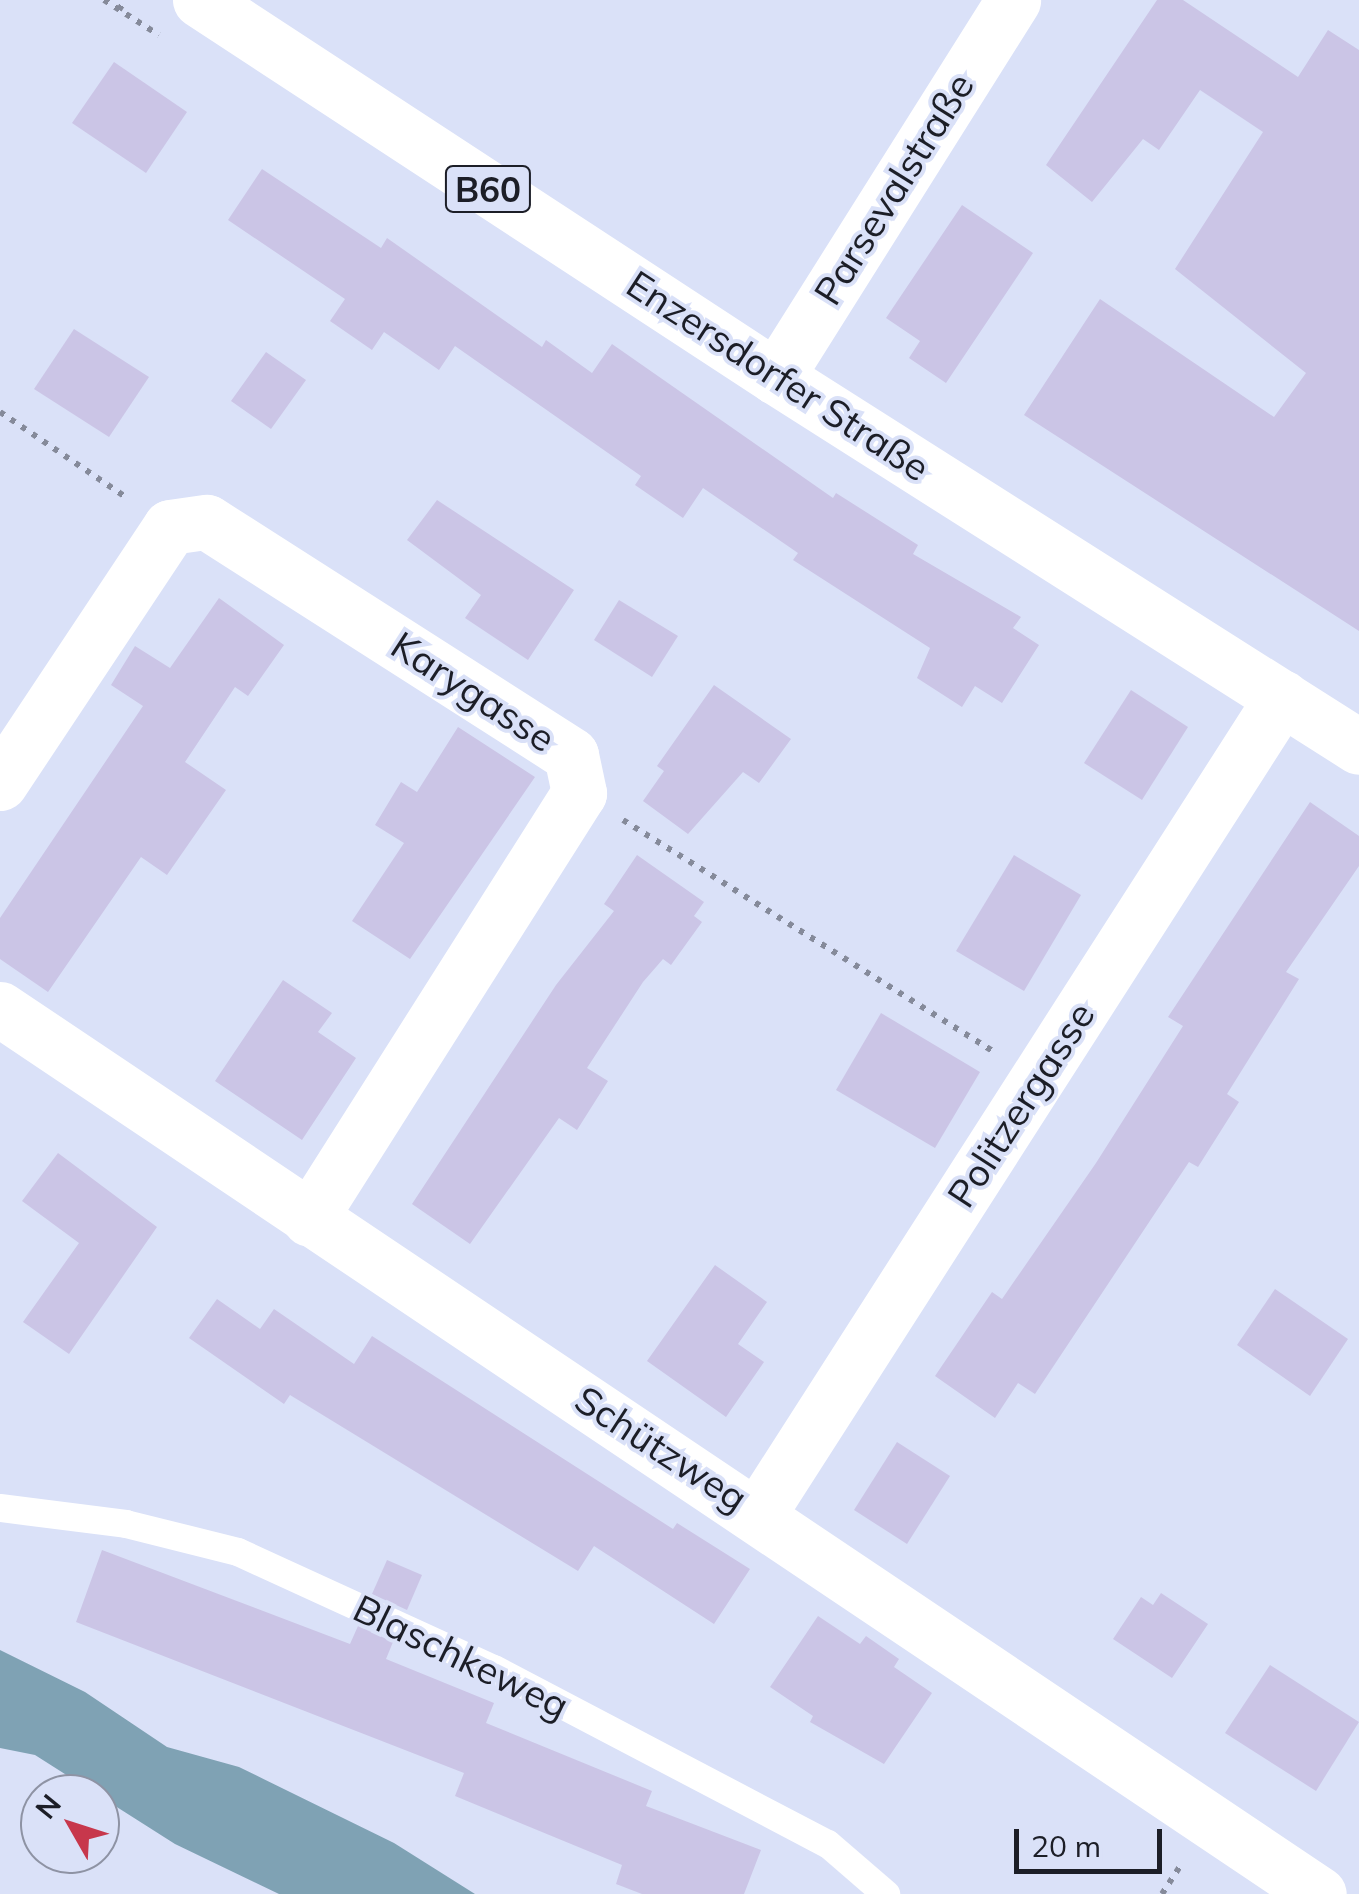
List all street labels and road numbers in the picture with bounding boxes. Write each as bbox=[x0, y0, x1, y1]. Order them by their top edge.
street label: Parsevalstraße bbox=[805, 65, 983, 313]
road number: B60 bbox=[443, 159, 533, 219]
street label: Enzersdorfer Straße bbox=[618, 261, 938, 491]
street label: Karygasse bbox=[383, 622, 563, 762]
street label: Politzergasse bbox=[938, 994, 1104, 1216]
street label: Schützweg bbox=[566, 1377, 756, 1521]
street label: Blaschkeweg bbox=[346, 1585, 576, 1729]

